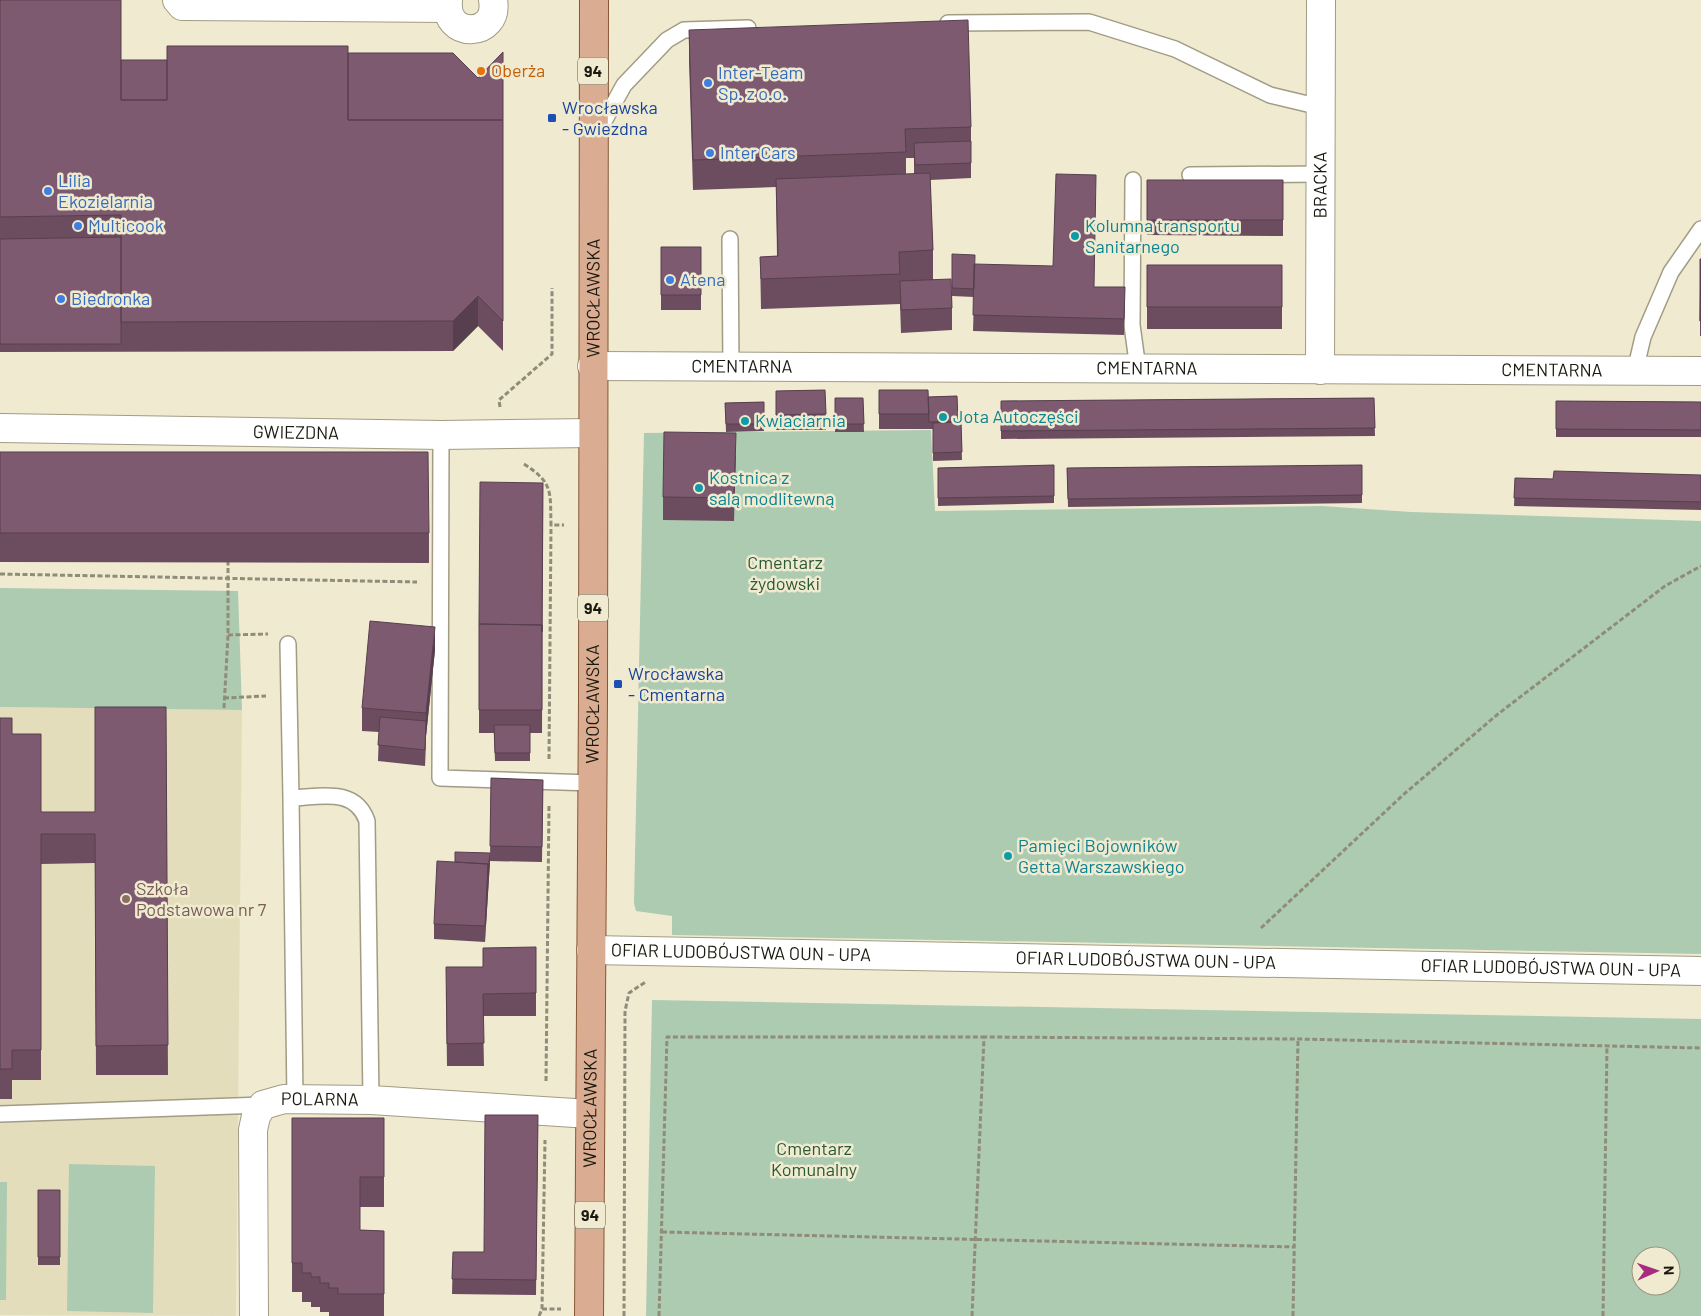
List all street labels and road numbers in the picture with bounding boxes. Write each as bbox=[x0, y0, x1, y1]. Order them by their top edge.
road number: 94 bbox=[578, 58, 608, 84]
street label: BRACKA bbox=[1308, 151, 1331, 219]
street label: WROCŁAWSKA bbox=[581, 238, 604, 358]
street label: CMENTARNA bbox=[691, 354, 793, 377]
street label: CMENTARNA bbox=[1096, 356, 1198, 379]
street label: CMENTARNA bbox=[1501, 358, 1603, 381]
street label: GWIEZDNA bbox=[253, 420, 339, 443]
road number: 94 bbox=[578, 594, 608, 622]
street label: WROCŁAWSKA bbox=[581, 644, 603, 764]
street label: OFIAR LUDOBÓJSTWA OUN - UPA bbox=[611, 938, 871, 965]
street label: OFIAR LUDOBÓJSTWA OUN - UPA bbox=[1016, 946, 1276, 973]
street label: OFIAR LUDOBÓJSTWA OUN - UPA bbox=[1420, 954, 1681, 981]
street label: WROCŁAWSKA bbox=[578, 1048, 601, 1168]
street label: POLARNA bbox=[281, 1087, 359, 1110]
road number: 94 bbox=[575, 1202, 605, 1228]

